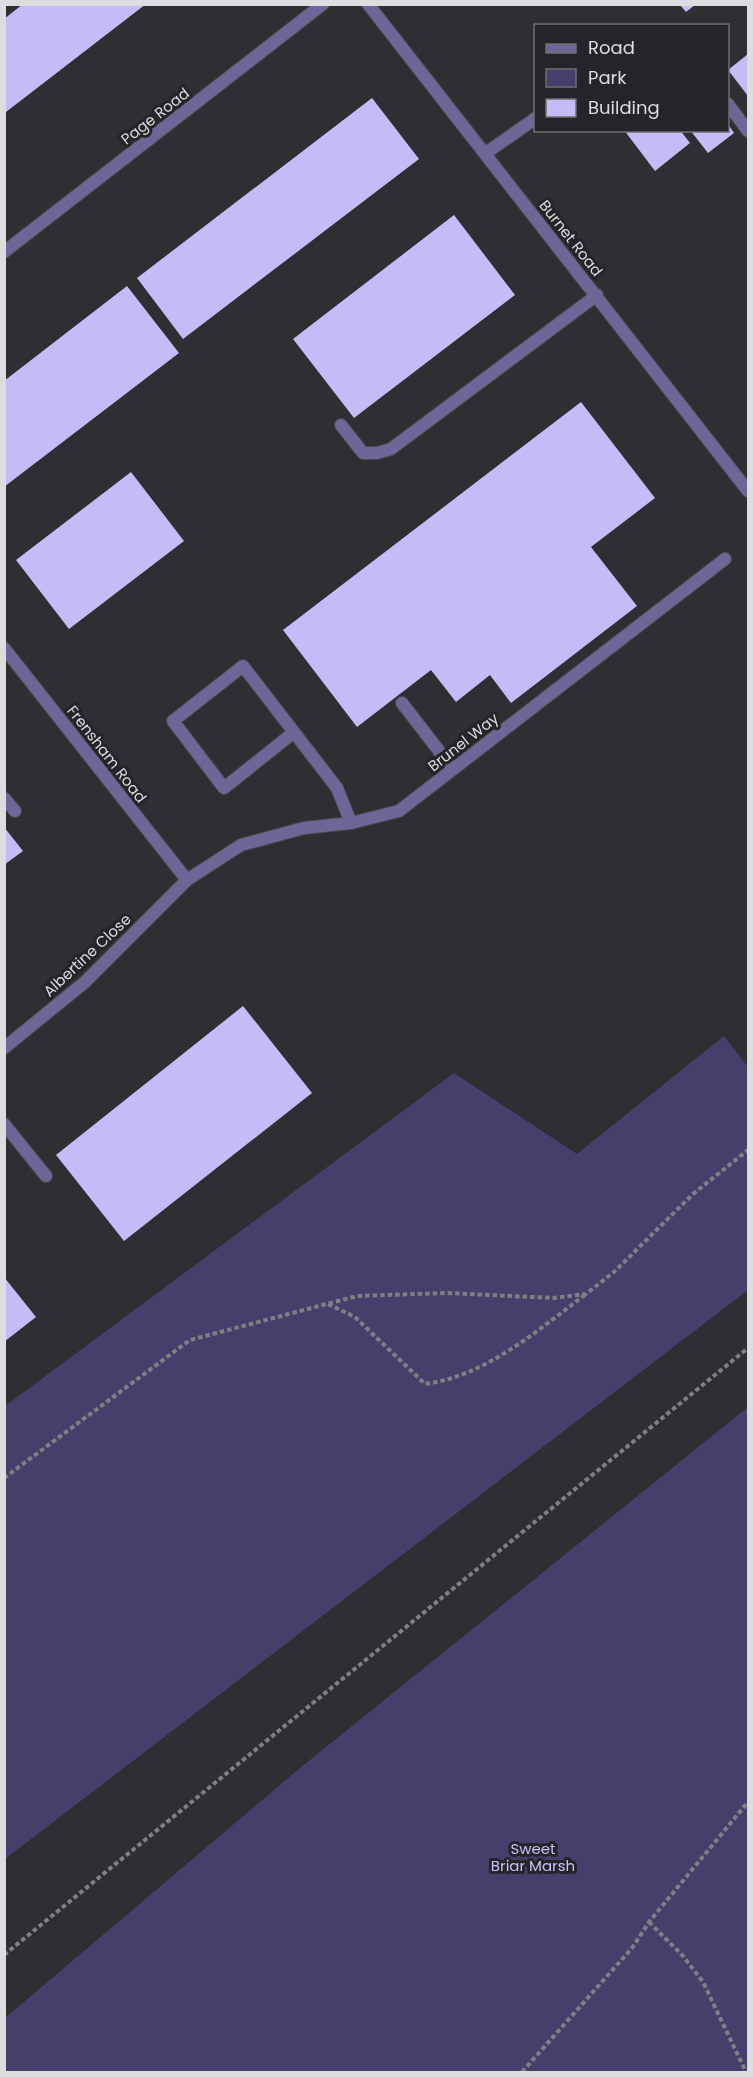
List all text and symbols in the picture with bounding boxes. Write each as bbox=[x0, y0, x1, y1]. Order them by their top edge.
legend bbox=[534, 24, 729, 132]
text: Road bbox=[588, 35, 635, 60]
text: Park bbox=[588, 65, 627, 90]
street label: Page Road bbox=[117, 83, 193, 149]
text: Building bbox=[588, 95, 660, 120]
street label: Burnet Road bbox=[534, 195, 608, 281]
street label: Frensham Road bbox=[62, 701, 152, 807]
street label: Brunel Way bbox=[423, 707, 503, 776]
street label: Albertine Close bbox=[39, 909, 135, 1001]
park label: Sweet Briar Marsh bbox=[491, 1838, 575, 1876]

